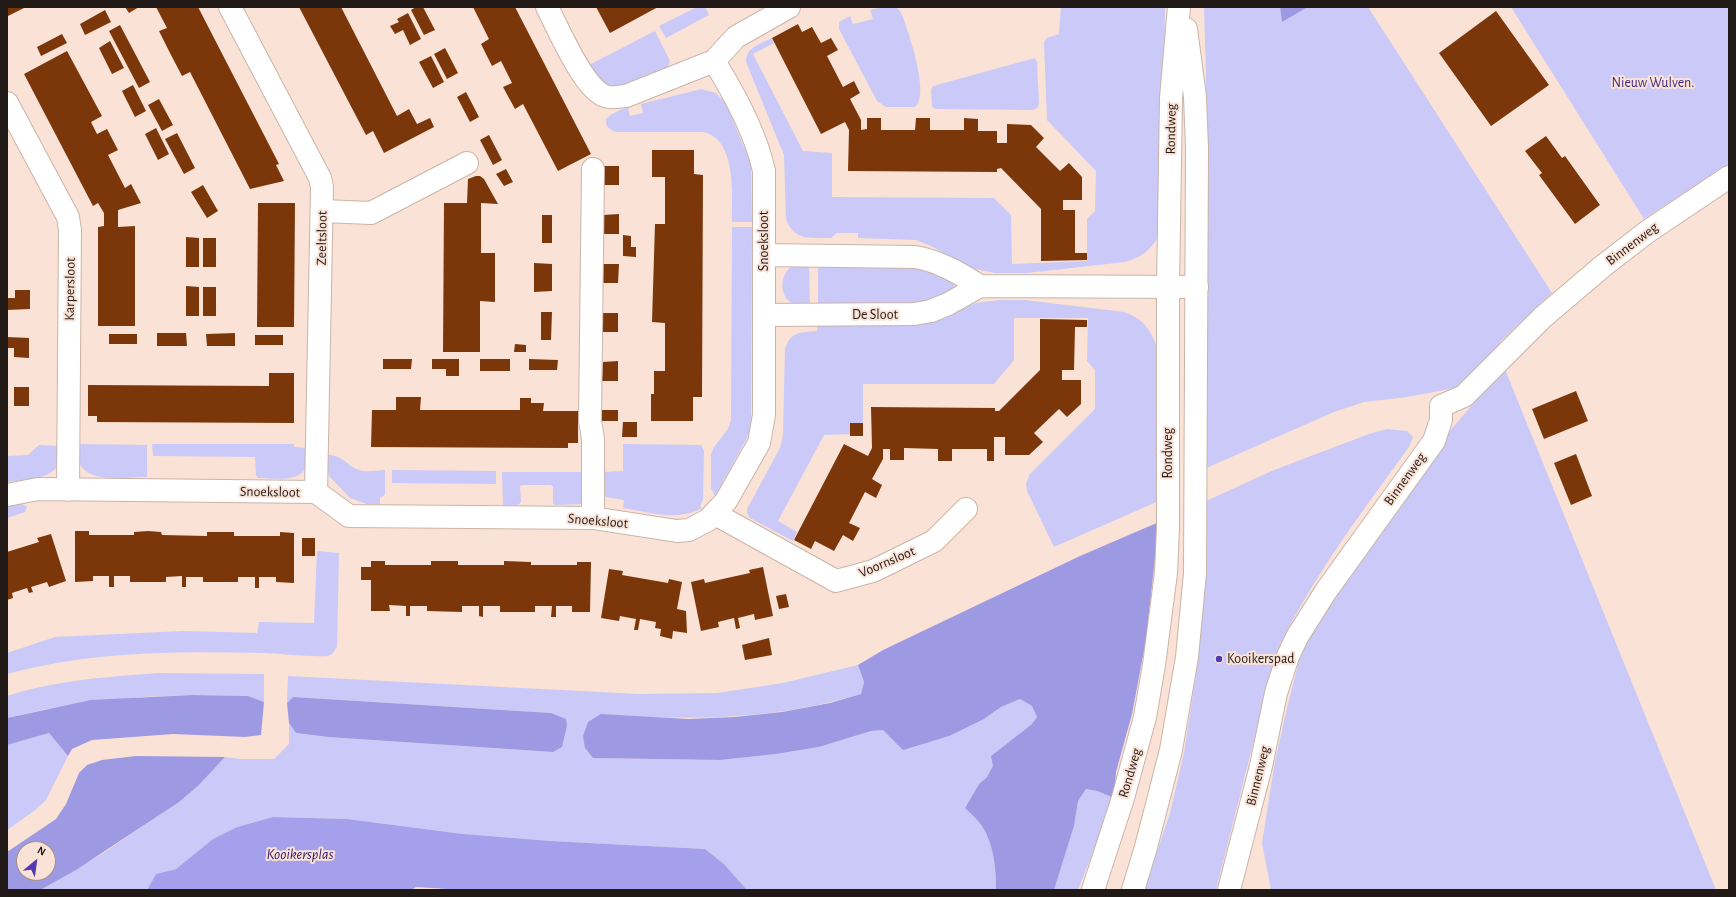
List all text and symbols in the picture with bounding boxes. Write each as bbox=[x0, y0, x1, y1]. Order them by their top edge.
park label: Nieuw Wulven. bbox=[1611, 75, 1695, 91]
street label: Rondweg bbox=[1162, 103, 1180, 155]
street label: Zeeltsloot bbox=[313, 211, 331, 265]
street label: Snoeksloot bbox=[756, 211, 772, 271]
street label: Binnenweg bbox=[1603, 219, 1661, 269]
street label: Karpersloot bbox=[61, 257, 79, 321]
street label: De Sloot bbox=[852, 307, 898, 323]
street label: Rondweg bbox=[1160, 428, 1176, 478]
street label: Binnenweg bbox=[1380, 449, 1430, 509]
street label: Snoeksloot bbox=[240, 483, 300, 501]
street label: Snoeksloot bbox=[567, 510, 629, 532]
street label: Voornsloot bbox=[856, 543, 918, 581]
place label: Kooikerspad bbox=[1227, 651, 1295, 667]
marker: Kooikerspad bbox=[1214, 654, 1224, 664]
street label: Binnenweg bbox=[1242, 744, 1274, 808]
street label: Rondweg bbox=[1115, 746, 1145, 800]
north arrow bbox=[16, 841, 56, 881]
text: N bbox=[36, 844, 48, 858]
water label: Kooikersplas bbox=[267, 845, 333, 863]

